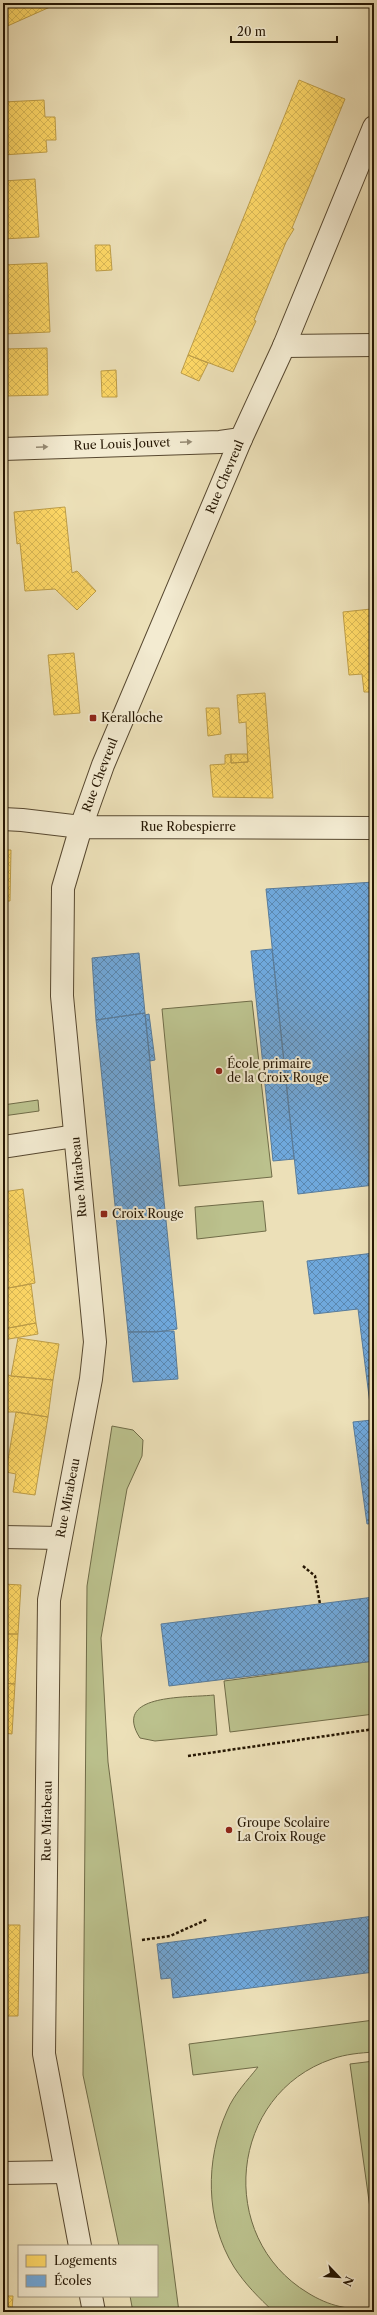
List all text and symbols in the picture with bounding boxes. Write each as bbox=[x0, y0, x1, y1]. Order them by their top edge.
scale bar bbox=[231, 18, 337, 44]
text: 20 m bbox=[237, 24, 266, 39]
street label: Rue Louis Jouvet bbox=[73, 434, 171, 453]
street label: Rue Chevreul bbox=[202, 437, 247, 516]
one-way arrow bbox=[180, 438, 192, 445]
one-way arrow bbox=[36, 444, 48, 451]
place label: Keralloche bbox=[101, 710, 163, 725]
marker: Keralloche bbox=[88, 713, 98, 723]
street label: Rue Chevreul bbox=[78, 735, 121, 814]
street label: Rue Robespierre bbox=[140, 819, 236, 834]
place label: École primaire de la Croix Rouge bbox=[227, 1055, 329, 1085]
marker: École primaire de la Croix Rouge bbox=[214, 1066, 224, 1076]
street label: Rue Mirabeau bbox=[67, 1136, 89, 1218]
place label: Croix Rouge bbox=[112, 1206, 184, 1221]
marker: Croix Rouge bbox=[99, 1209, 109, 1219]
street label: Rue Mirabeau bbox=[52, 1456, 83, 1539]
street label: Rue Mirabeau bbox=[38, 1780, 55, 1862]
place label: Groupe Scolaire La Croix Rouge bbox=[237, 1815, 330, 1844]
marker: Groupe Scolaire La Croix Rouge bbox=[224, 1825, 234, 1835]
legend bbox=[18, 2245, 158, 2297]
text: Logements bbox=[54, 2253, 117, 2268]
north arrow bbox=[319, 2257, 359, 2297]
text: Écoles bbox=[54, 2272, 91, 2288]
text: N bbox=[340, 2274, 356, 2289]

